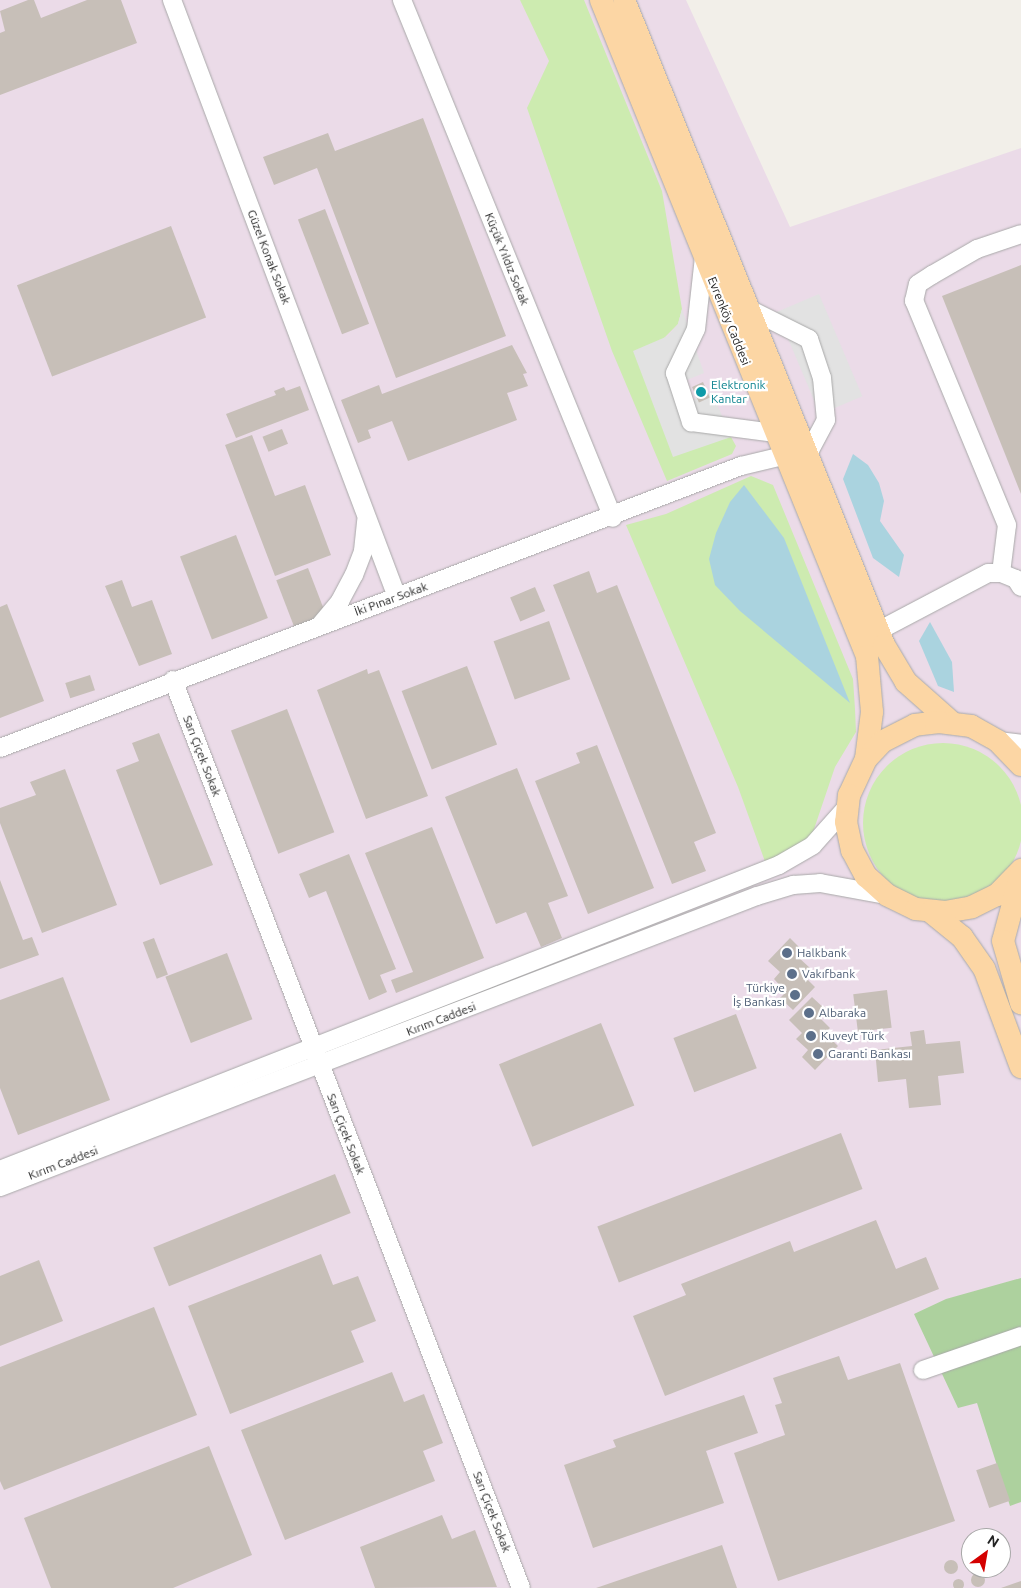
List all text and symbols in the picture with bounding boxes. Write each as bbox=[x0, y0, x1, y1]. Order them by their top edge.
street label: Güzel Konak Sokak bbox=[244, 208, 294, 306]
street label: Küçük Yıldız Sokak bbox=[482, 211, 532, 307]
street label: Evrenköy Caddesi bbox=[705, 275, 753, 367]
place label: Elektronik Kantar bbox=[711, 378, 766, 406]
marker: Elektronik Kantar bbox=[695, 386, 707, 398]
street label: İki Pınar Sokak bbox=[352, 579, 430, 619]
street label: Sarı Çiçek Sokak bbox=[180, 714, 224, 798]
place label: Halkbank bbox=[797, 946, 847, 960]
marker: Halkbank bbox=[781, 947, 793, 959]
place label: Vakıfbank bbox=[802, 967, 855, 981]
marker: Vakıfbank bbox=[786, 968, 798, 980]
place label: Türkiye İş Bankası bbox=[733, 981, 785, 1009]
marker: Türkiye İş Bankası bbox=[789, 989, 801, 1001]
street label: Kırım Caddesi bbox=[404, 999, 478, 1039]
place label: Albaraka bbox=[819, 1006, 866, 1020]
marker: Albaraka bbox=[803, 1007, 815, 1019]
place label: Kuveyt Türk bbox=[821, 1029, 885, 1043]
marker: Kuveyt Türk bbox=[805, 1030, 817, 1042]
place label: Garanti Bankası bbox=[828, 1047, 911, 1061]
marker: Garanti Bankası bbox=[812, 1048, 824, 1060]
street label: Sarı Çiçek Sokak bbox=[324, 1092, 368, 1176]
street label: Kırım Caddesi bbox=[26, 1143, 100, 1183]
street label: Sarı Çiçek Sokak bbox=[470, 1470, 514, 1554]
north arrow bbox=[961, 1528, 1011, 1578]
text: N bbox=[985, 1532, 1002, 1551]

